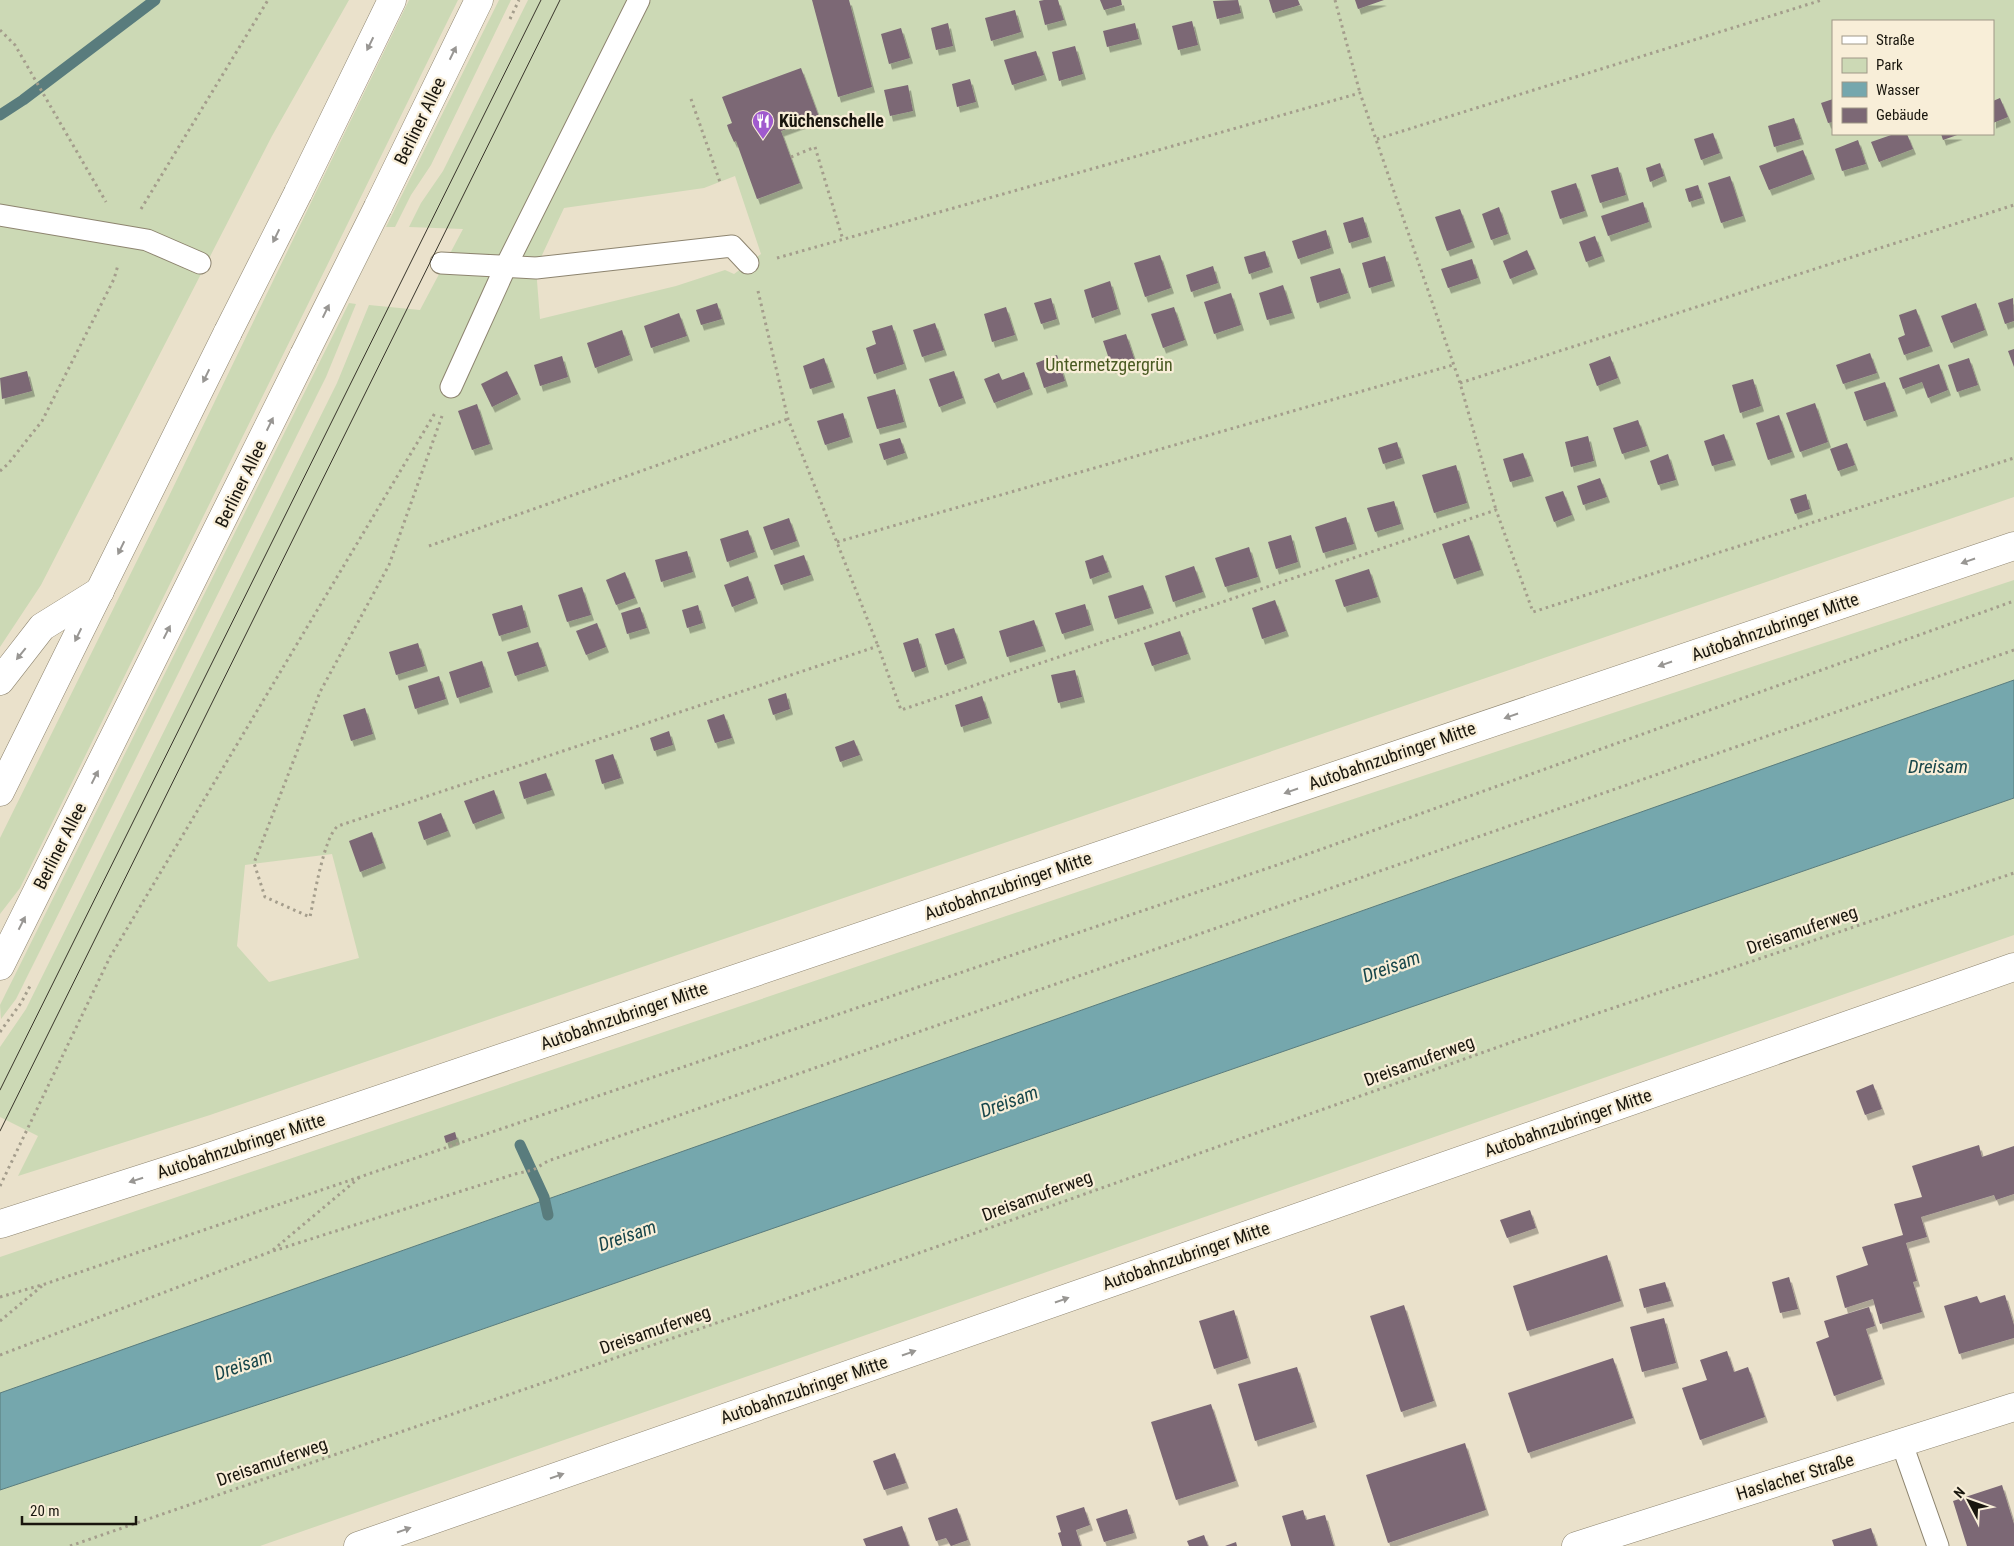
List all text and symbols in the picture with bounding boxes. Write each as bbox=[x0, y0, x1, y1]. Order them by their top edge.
legend bbox=[1832, 20, 1994, 135]
text: Straße bbox=[1876, 31, 1915, 49]
one-way arrow bbox=[366, 37, 374, 51]
one-way arrow bbox=[449, 46, 457, 60]
text: Park bbox=[1876, 56, 1903, 74]
street label: Berliner Allee bbox=[389, 74, 450, 168]
text: Wasser bbox=[1876, 81, 1920, 99]
text: Gebäude bbox=[1876, 106, 1928, 124]
restaurant icon: Küchenschelle bbox=[751, 109, 775, 140]
place label: Küchenschelle bbox=[779, 110, 884, 131]
one-way arrow bbox=[272, 229, 280, 244]
one-way arrow bbox=[322, 304, 330, 318]
park label: Untermetzgergrün bbox=[1045, 354, 1173, 375]
one-way arrow bbox=[202, 369, 210, 383]
one-way arrow bbox=[266, 416, 275, 431]
street label: Berliner Allee bbox=[210, 437, 271, 531]
one-way arrow bbox=[117, 541, 125, 555]
one-way arrow bbox=[1960, 558, 1975, 566]
street label: Autobahnzubringer Mitte bbox=[1688, 588, 1861, 665]
one-way arrow bbox=[163, 625, 171, 639]
one-way arrow bbox=[74, 628, 82, 642]
one-way arrow bbox=[16, 647, 27, 660]
one-way arrow bbox=[1657, 661, 1672, 668]
one-way arrow bbox=[1503, 713, 1518, 720]
street label: Autobahnzubringer Mitte bbox=[1305, 717, 1478, 794]
water label: Dreisam bbox=[1908, 755, 1968, 778]
one-way arrow bbox=[91, 770, 99, 784]
one-way arrow bbox=[1283, 787, 1298, 795]
street label: Berliner Allee bbox=[29, 799, 90, 893]
street label: Autobahnzubringer Mitte bbox=[921, 847, 1094, 924]
street label: Dreisamuferweg bbox=[1744, 901, 1860, 958]
one-way arrow bbox=[18, 915, 26, 930]
water label: Dreisam bbox=[1359, 945, 1423, 988]
street label: Autobahnzubringer Mitte bbox=[537, 977, 710, 1054]
street label: Dreisamuferweg bbox=[1361, 1031, 1477, 1090]
water label: Dreisam bbox=[977, 1080, 1041, 1123]
street label: Autobahnzubringer Mitte bbox=[1481, 1084, 1654, 1161]
street label: Autobahnzubringer Mitte bbox=[154, 1108, 328, 1183]
street label: Dreisamuferweg bbox=[979, 1166, 1095, 1225]
one-way arrow bbox=[129, 1177, 144, 1185]
water label: Dreisam bbox=[595, 1215, 659, 1256]
street label: Autobahnzubringer Mitte bbox=[1099, 1217, 1272, 1294]
one-way arrow bbox=[1055, 1295, 1070, 1303]
street label: Dreisamuferweg bbox=[597, 1301, 713, 1358]
water label: Dreisam bbox=[211, 1344, 275, 1385]
one-way arrow bbox=[901, 1349, 916, 1356]
street label: Autobahnzubringer Mitte bbox=[717, 1351, 890, 1428]
street label: Dreisamuferweg bbox=[214, 1433, 330, 1490]
street label: Haslacher Straße bbox=[1733, 1449, 1856, 1504]
one-way arrow bbox=[550, 1472, 565, 1480]
north arrow bbox=[1944, 1476, 1994, 1526]
text: N bbox=[1950, 1484, 1968, 1501]
scale bar bbox=[22, 1494, 136, 1526]
text: 20 m bbox=[30, 1502, 60, 1520]
one-way arrow bbox=[396, 1526, 411, 1533]

